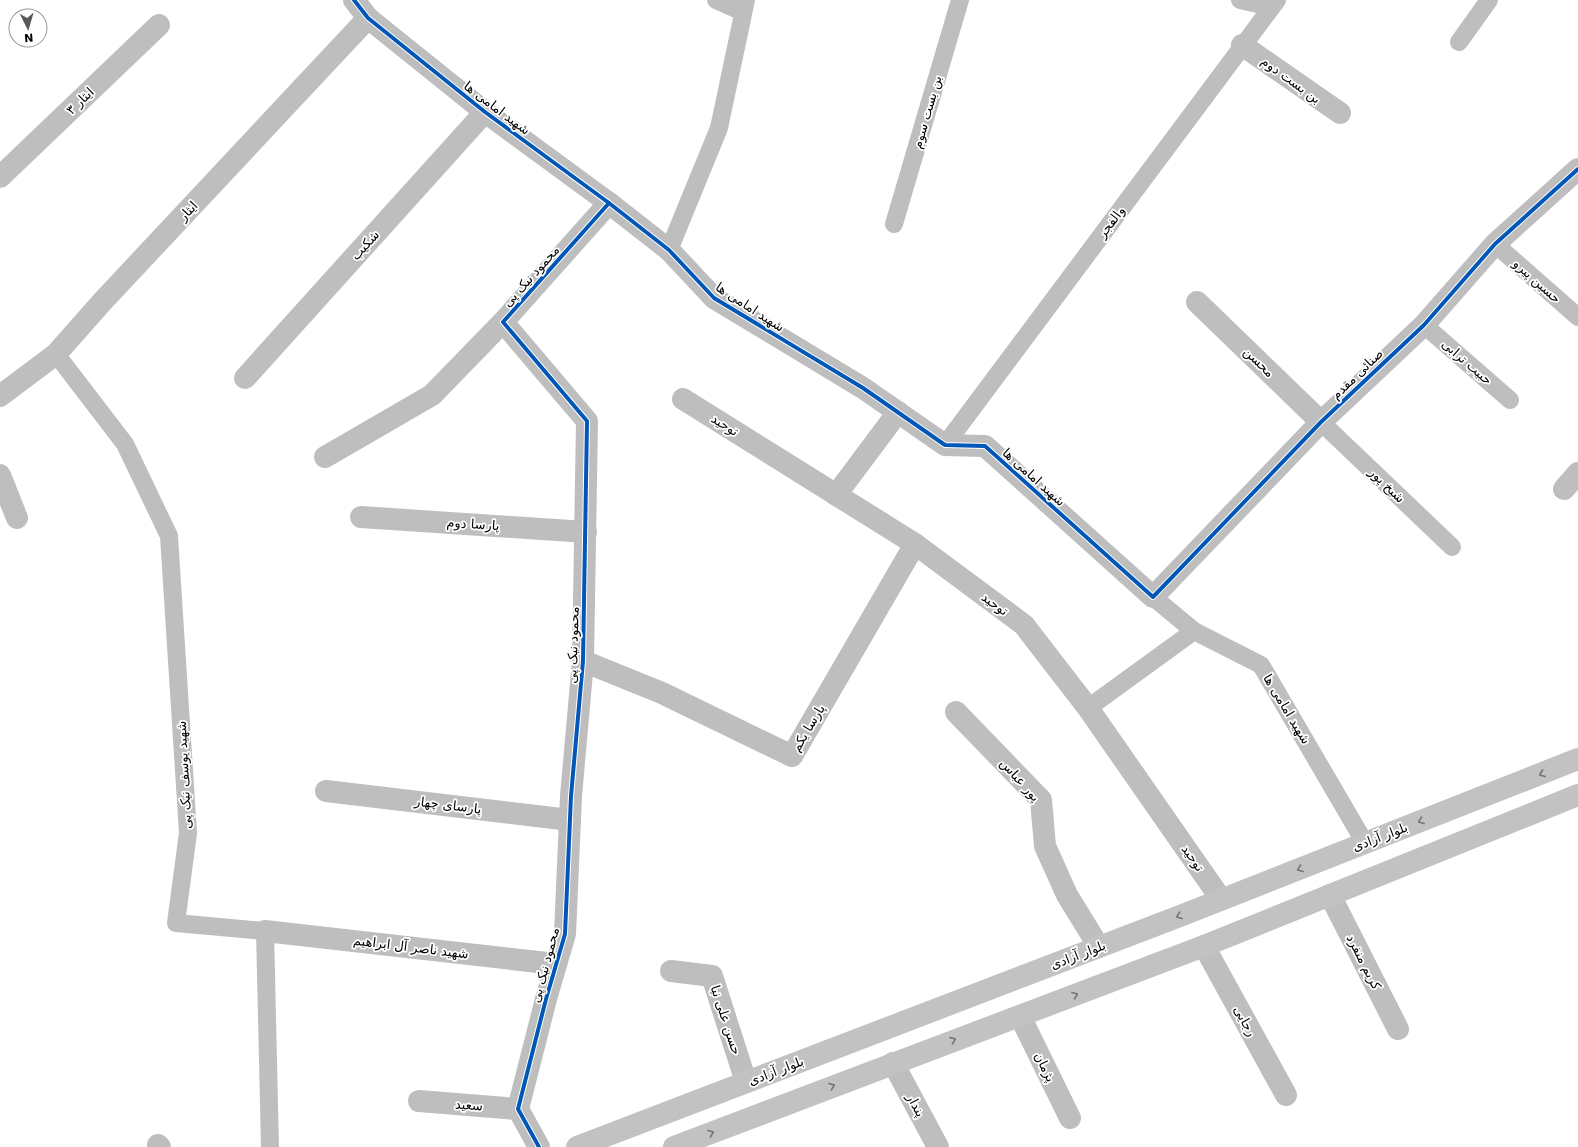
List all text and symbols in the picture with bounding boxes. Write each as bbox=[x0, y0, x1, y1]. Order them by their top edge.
north arrow bbox=[8, 8, 48, 48]
text: N bbox=[24, 31, 34, 44]
street label: بن بست دوم bbox=[1258, 53, 1324, 107]
street label: بن بست سوم bbox=[909, 74, 946, 151]
street label: شهید امامی ها bbox=[460, 78, 533, 139]
street label: ایثار ۳ bbox=[63, 84, 98, 118]
street label: ایثار bbox=[175, 198, 202, 225]
street label: والفجر bbox=[1094, 203, 1129, 242]
street label: شکیب bbox=[348, 227, 382, 263]
street label: محمود نیک پی bbox=[500, 242, 563, 310]
street label: حسین پیرو bbox=[1509, 255, 1564, 307]
street label: شهید امامی ها bbox=[712, 279, 787, 336]
street label: حبیب ترابی bbox=[1438, 336, 1495, 389]
street label: محسن bbox=[1240, 344, 1277, 381]
street label: صنائی مقدم bbox=[1328, 346, 1386, 402]
street label: توحید bbox=[708, 411, 742, 440]
street label: شهید امامی ها bbox=[999, 445, 1068, 510]
street label: شیخ پور bbox=[1365, 464, 1408, 506]
street label: پارسا دوم bbox=[446, 515, 500, 534]
street label: توحید bbox=[978, 589, 1011, 620]
street label: محمود نیک پی bbox=[564, 606, 583, 684]
street label: شهید امامی ها bbox=[1259, 671, 1314, 747]
street label: پارسا یکم bbox=[788, 701, 829, 755]
street label: شهید یوسف نیک پی bbox=[174, 720, 195, 829]
street label: پور عباس bbox=[996, 756, 1043, 805]
one-way arrow bbox=[1538, 769, 1545, 777]
street label: پارسای چهار bbox=[413, 793, 483, 818]
one-way arrow bbox=[1417, 817, 1424, 825]
street label: بلوار آزادی bbox=[1350, 819, 1410, 855]
street label: توحید bbox=[1178, 842, 1208, 875]
one-way arrow bbox=[1296, 864, 1303, 872]
one-way arrow bbox=[1175, 912, 1182, 920]
street label: محمود نیک پی bbox=[528, 926, 563, 1005]
street label: شهید ناصر آل ابراهیم bbox=[352, 931, 470, 963]
street label: کریم منفرد bbox=[1343, 932, 1385, 993]
street label: بلوار آزادی bbox=[1048, 937, 1108, 973]
street label: حسن علی نیا bbox=[707, 983, 744, 1057]
one-way arrow bbox=[1072, 991, 1079, 999]
street label: رجایی bbox=[1230, 1003, 1259, 1039]
one-way arrow bbox=[950, 1037, 957, 1045]
street label: پژمان bbox=[1031, 1050, 1059, 1085]
street label: بلوار آزادی bbox=[746, 1053, 806, 1089]
one-way arrow bbox=[828, 1083, 835, 1091]
street label: پندار bbox=[902, 1090, 928, 1120]
street label: سعید bbox=[455, 1097, 483, 1113]
one-way arrow bbox=[706, 1130, 714, 1138]

